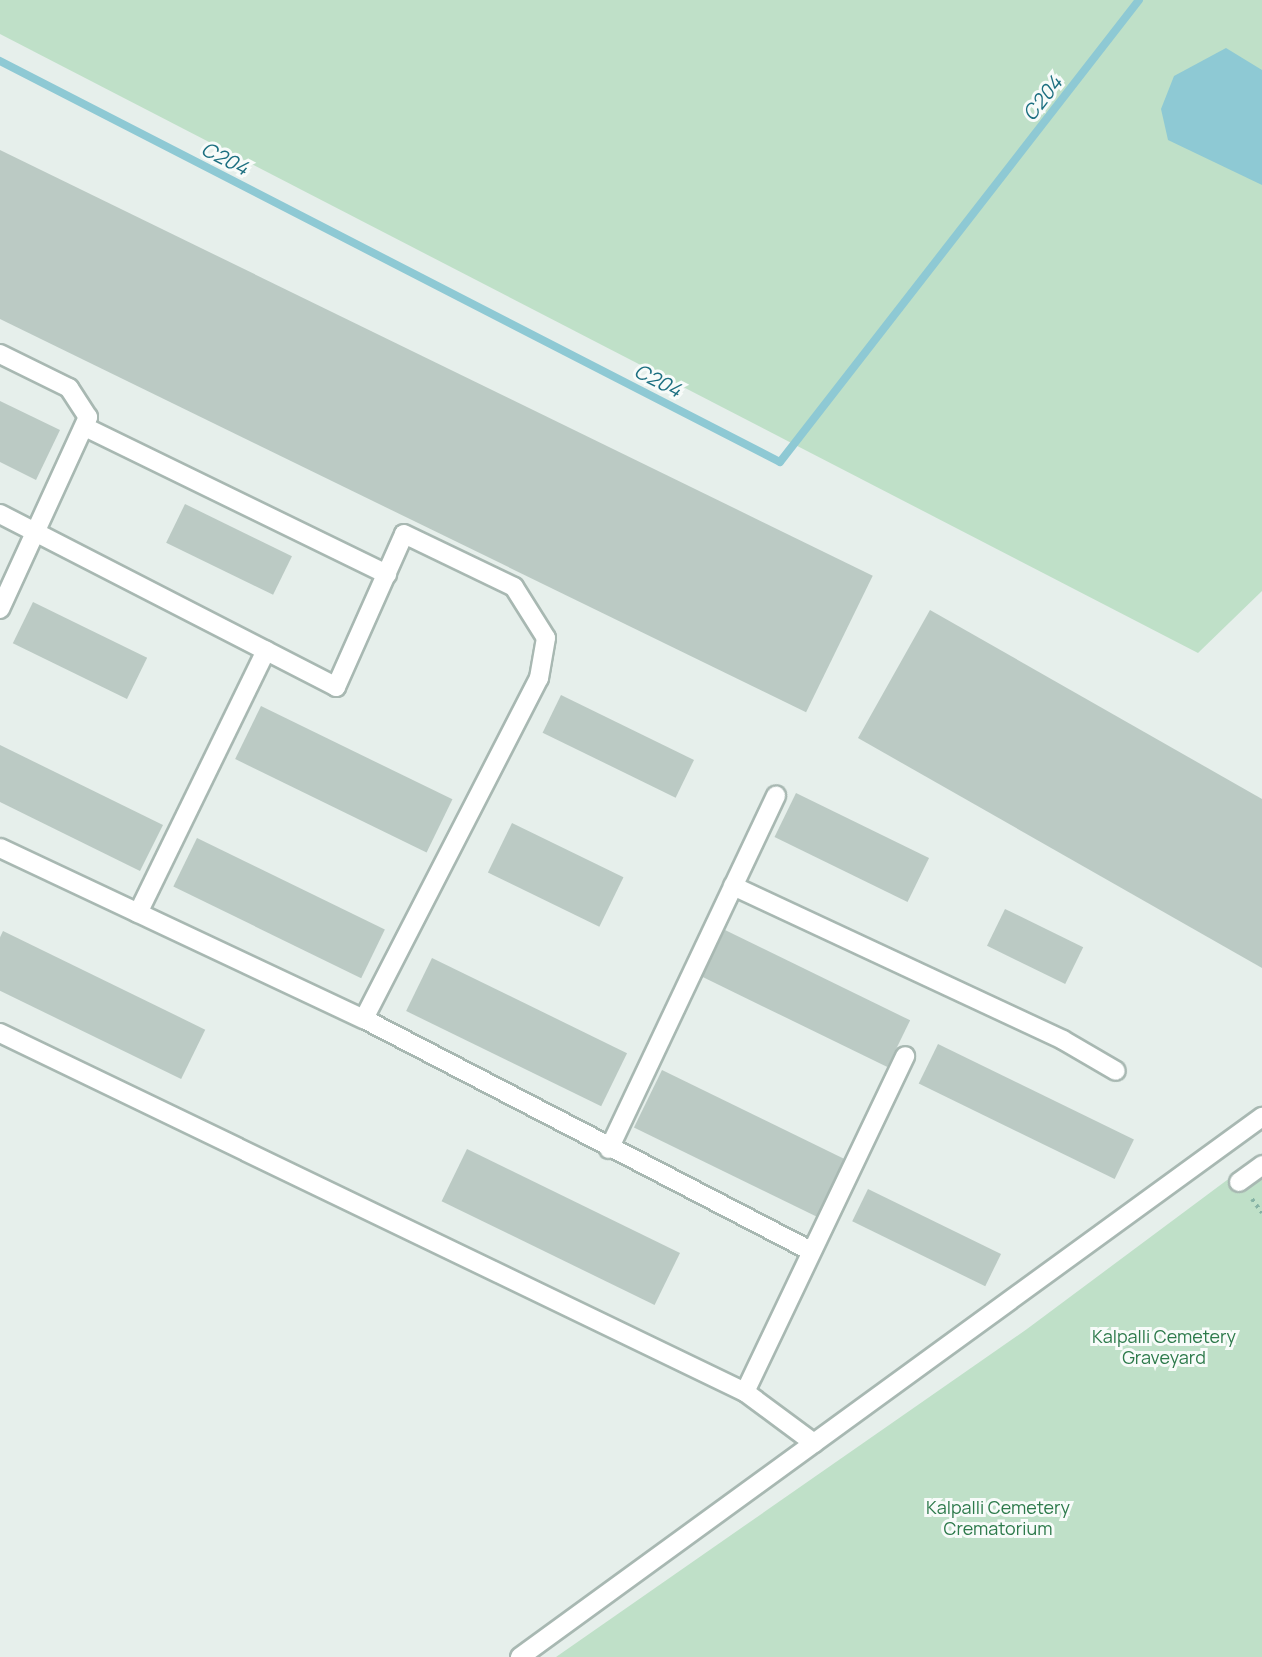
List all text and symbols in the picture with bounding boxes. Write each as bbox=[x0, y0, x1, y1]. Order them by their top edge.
water label: C204 bbox=[1017, 71, 1067, 125]
water label: C204 bbox=[197, 136, 253, 180]
water label: C204 bbox=[630, 358, 686, 402]
park label: Kalpalli Cemetery Graveyard bbox=[1092, 1326, 1236, 1368]
park label: Kalpalli Cemetery Crematorium bbox=[926, 1497, 1070, 1540]

